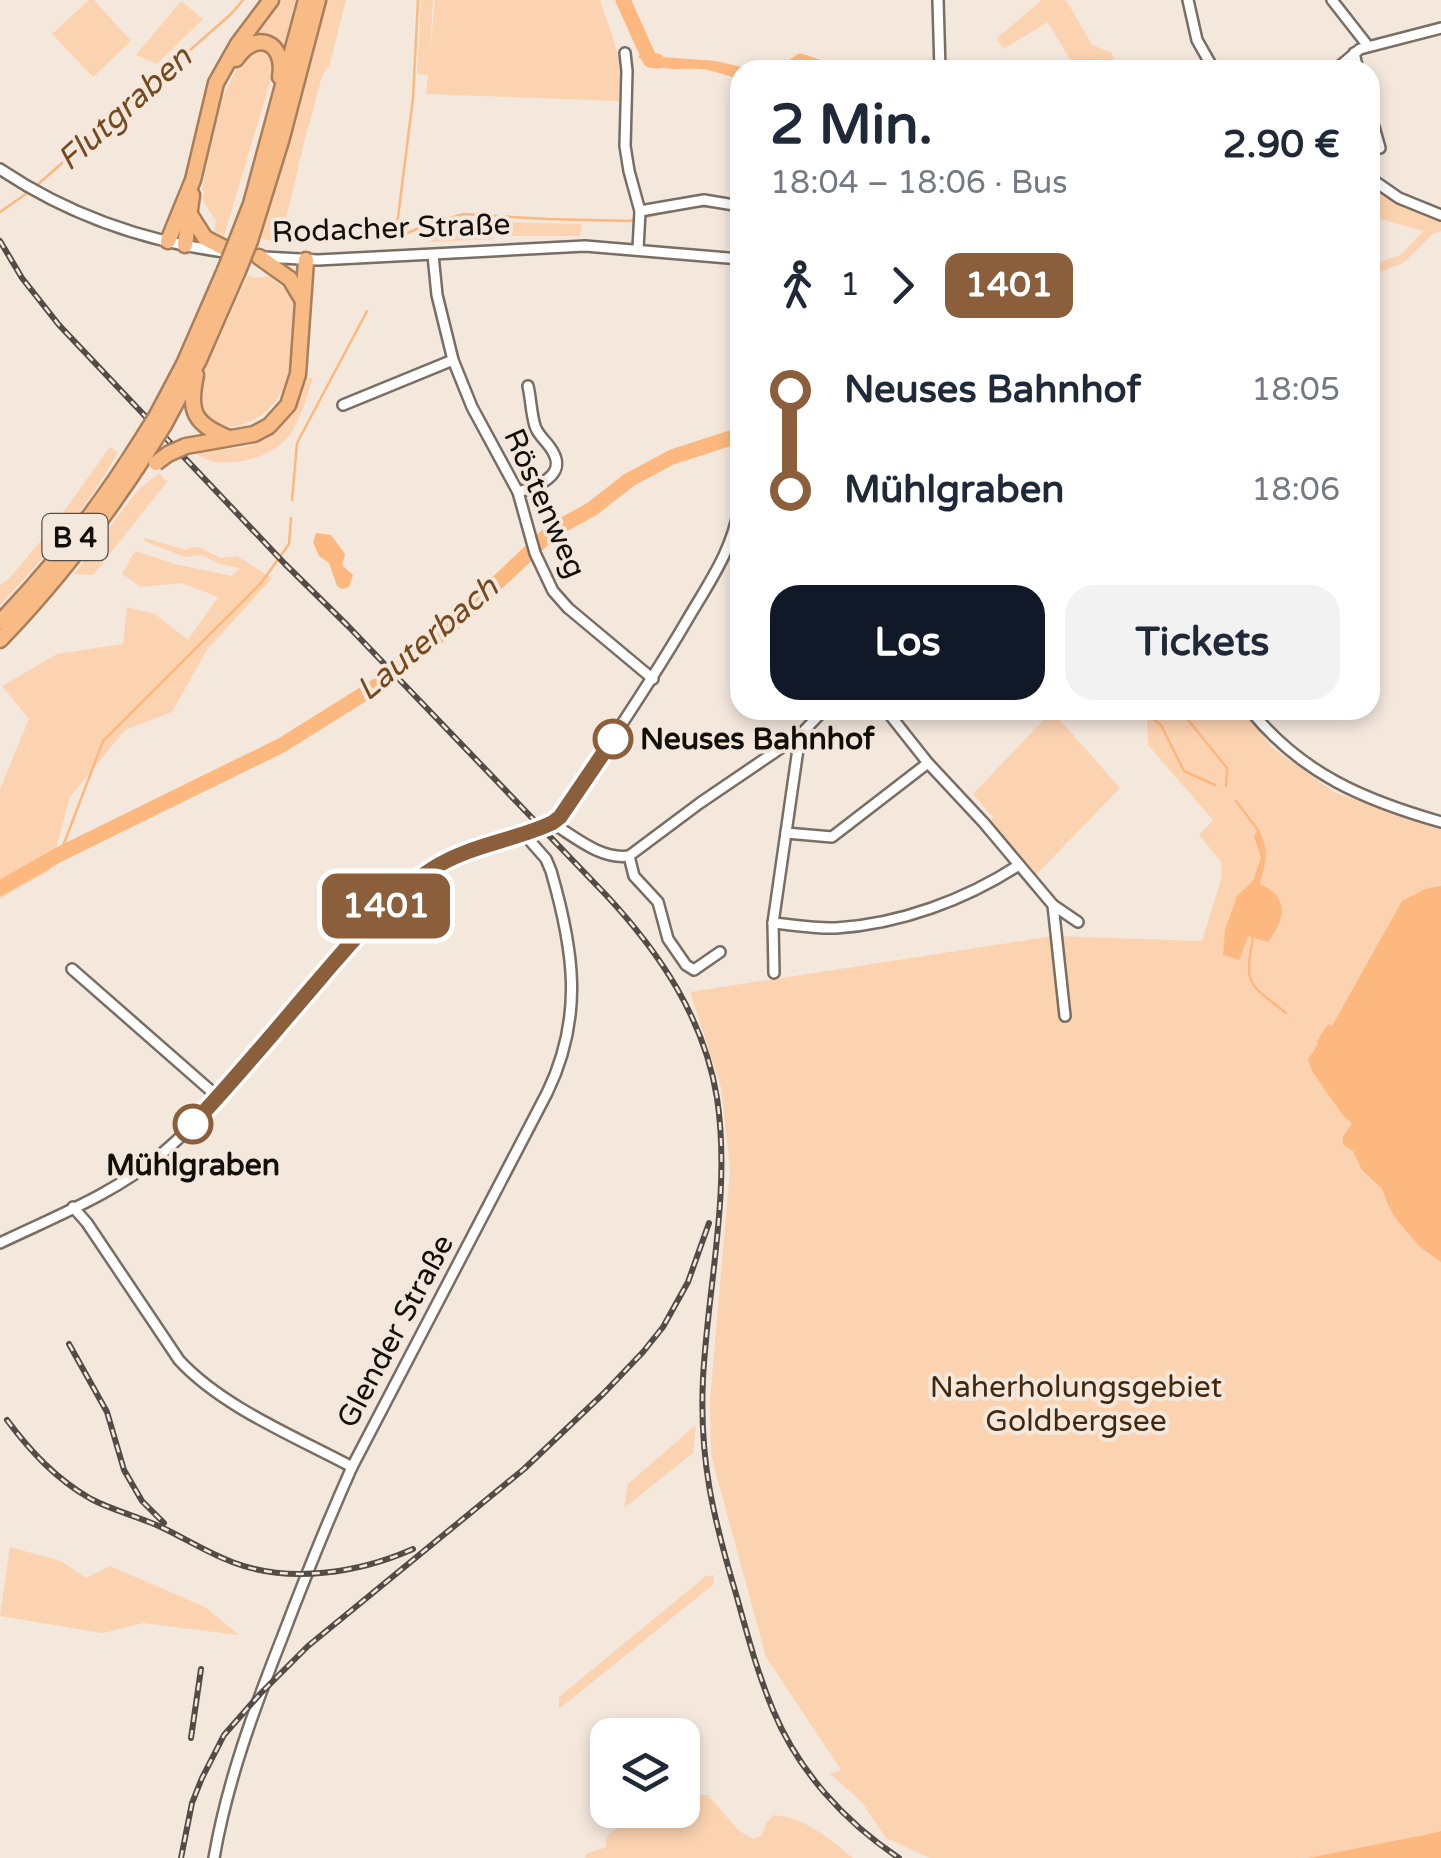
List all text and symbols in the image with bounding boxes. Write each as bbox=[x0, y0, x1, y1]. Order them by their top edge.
water label: Flutgraben bbox=[50, 38, 201, 179]
text: 2 Min. bbox=[770, 93, 933, 159]
text: 2.90 € bbox=[1223, 122, 1340, 168]
text: 18:04 – 18:06 · Bus bbox=[770, 164, 1068, 202]
street label: Rodacher Straße bbox=[271, 206, 511, 251]
icon: walk bbox=[770, 258, 825, 313]
icon: forward bbox=[875, 258, 930, 313]
text: 1401 bbox=[965, 264, 1053, 306]
text: 1 bbox=[840, 266, 860, 304]
text: Neuses Bahnhof bbox=[844, 367, 1141, 413]
text: 18:05 bbox=[1251, 371, 1340, 409]
street label: Röstenweg bbox=[495, 423, 594, 584]
text: Mühlgraben bbox=[844, 467, 1064, 513]
text: 18:06 bbox=[1251, 471, 1340, 509]
road number: B 4 bbox=[42, 514, 108, 560]
water label: Lauterbach bbox=[349, 568, 507, 709]
button: Los bbox=[770, 585, 1045, 700]
button: Tickets bbox=[1065, 585, 1340, 700]
marker: Neuses Bahnhof bbox=[594, 720, 632, 758]
place label: Neuses Bahnhof bbox=[640, 721, 875, 758]
line badge: 1401 bbox=[316, 874, 456, 938]
text: 1401 bbox=[342, 885, 430, 927]
marker: Mühlgraben bbox=[174, 1105, 212, 1143]
place label: Mühlgraben bbox=[106, 1147, 280, 1184]
street label: Glender Straße bbox=[329, 1228, 462, 1434]
park label: Naherholungsgebiet Goldbergsee bbox=[930, 1369, 1222, 1440]
map controls bbox=[590, 1718, 700, 1828]
button: layers bbox=[590, 1718, 700, 1828]

